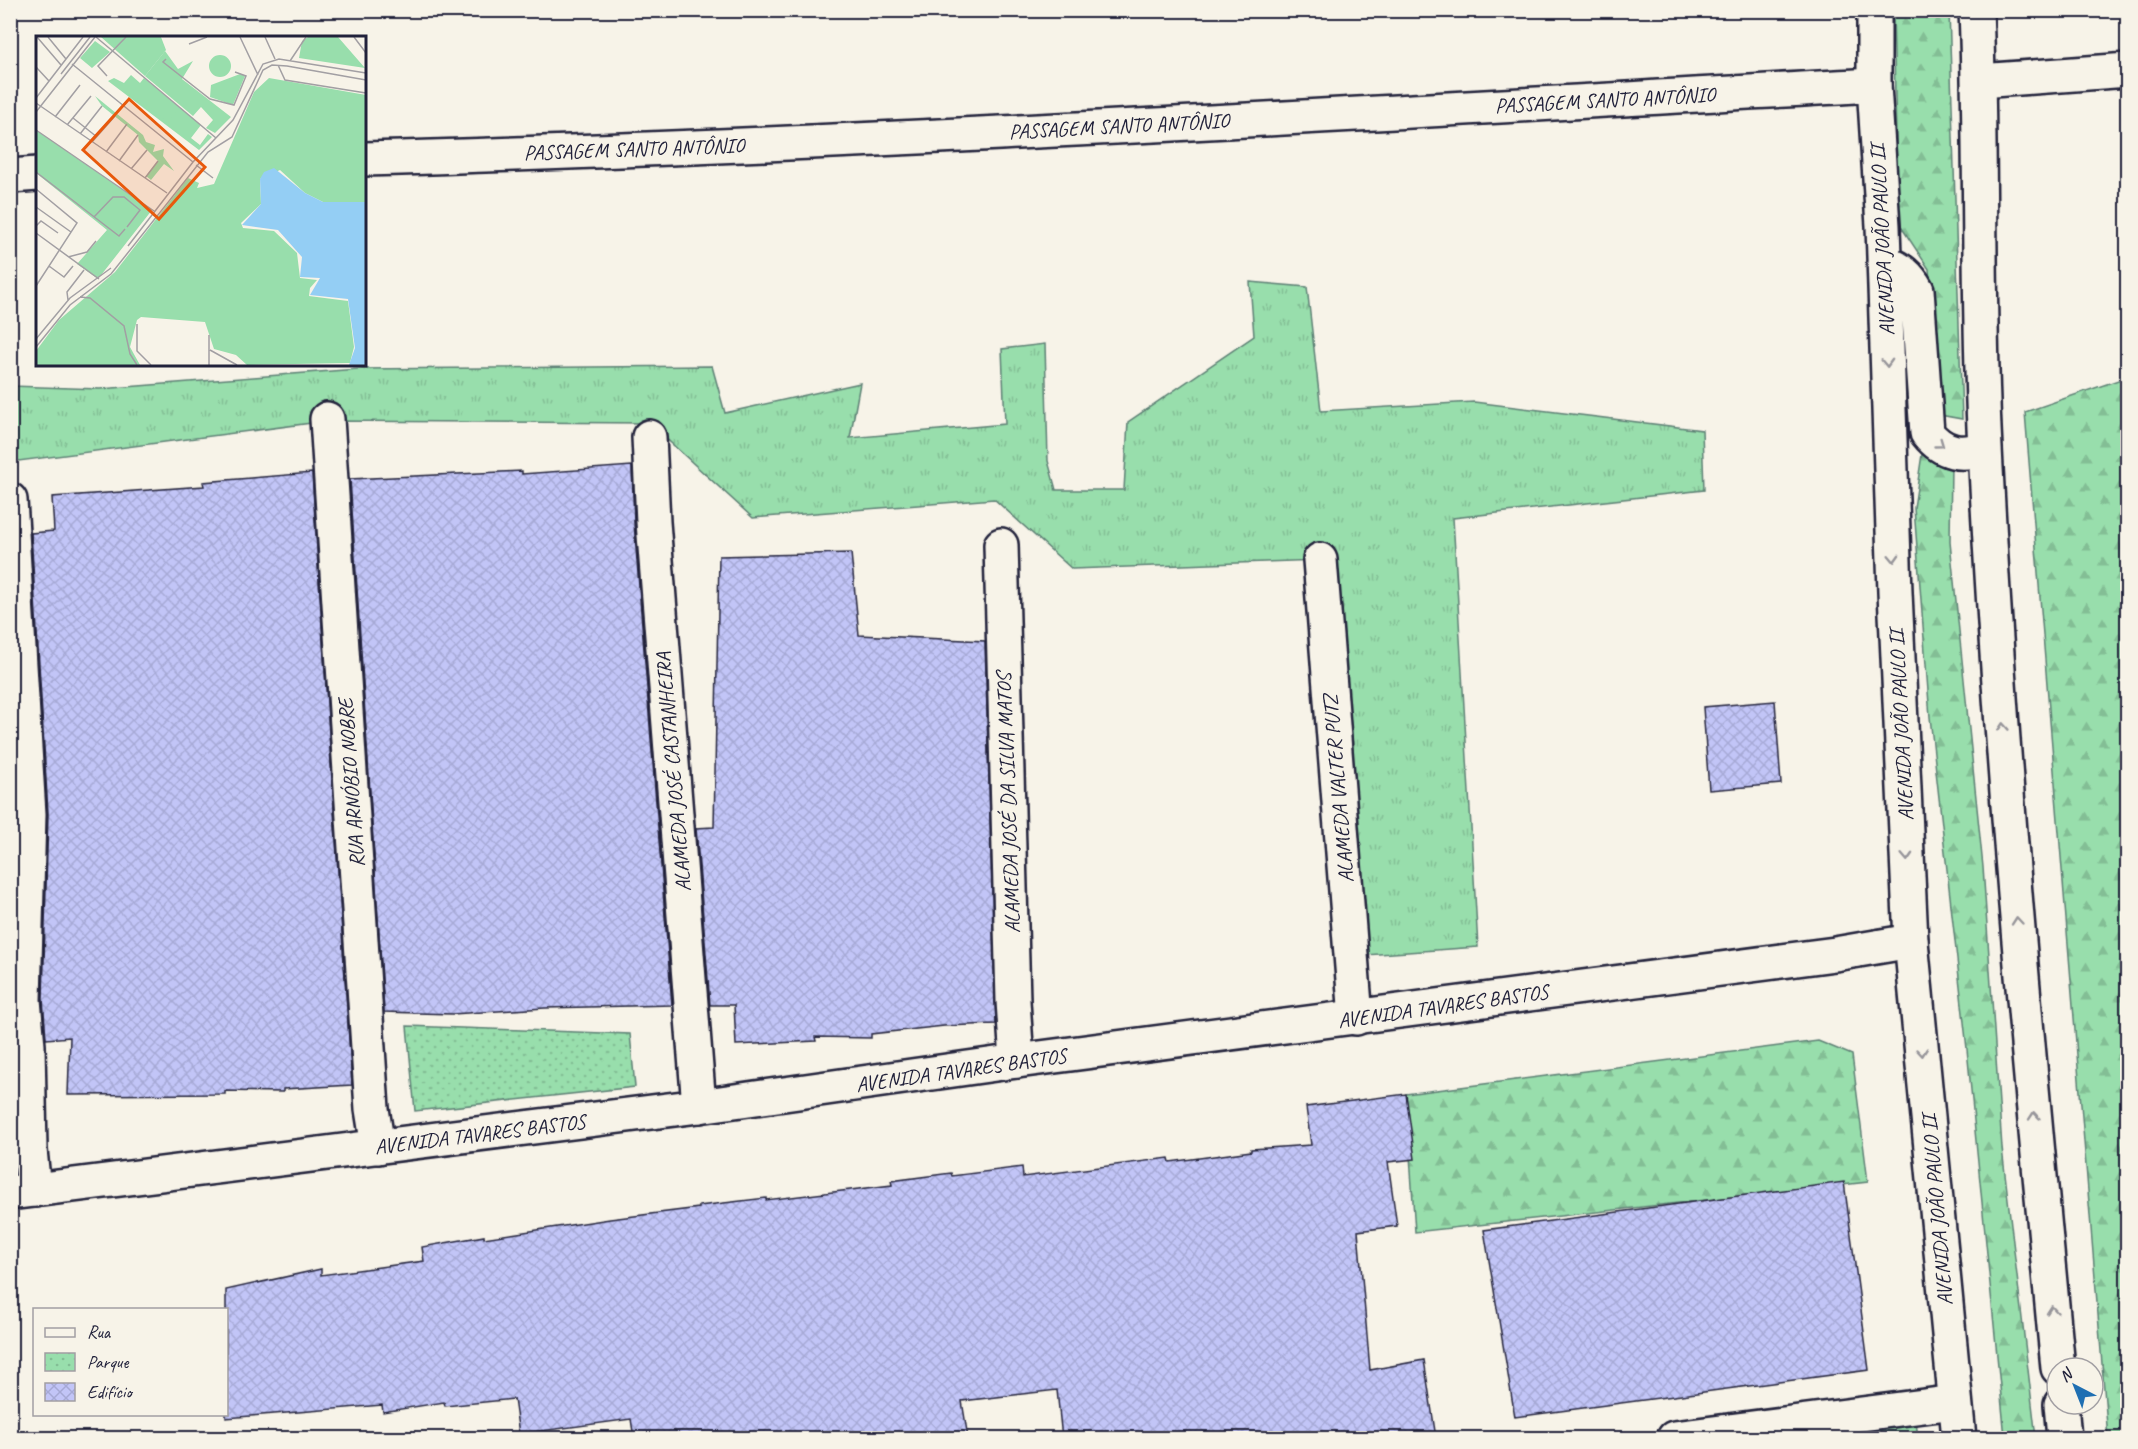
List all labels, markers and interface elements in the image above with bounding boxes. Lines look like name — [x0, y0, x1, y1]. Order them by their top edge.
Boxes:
inset map — [36, 36, 366, 366]
street label: PASSAGEM SANTO ANTÔNIO — [1494, 81, 1718, 119]
street label: PASSAGEM SANTO ANTÔNIO — [1008, 107, 1232, 145]
street label: PASSAGEM SANTO ANTÔNIO — [523, 132, 747, 166]
street label: AVENIDA JOÃO PAULO II — [1864, 139, 1900, 336]
one-way arrow — [1881, 358, 1894, 367]
one-way arrow — [1933, 437, 1944, 448]
one-way arrow — [1887, 553, 1900, 562]
street label: AVENIDA JOÃO PAULO II — [1883, 624, 1919, 821]
street label: ALAMEDA JOSÉ CASTANHEIRA — [650, 651, 696, 893]
street label: ALAMEDA JOSÉ DA SILVA MATOS — [990, 668, 1026, 934]
street label: ALAMEDA VALTER PUTZ — [1317, 691, 1359, 884]
street label: RUA ARNÓBIO NOBRE — [332, 695, 370, 868]
one-way arrow — [1997, 722, 2010, 731]
one-way arrow — [1901, 853, 1914, 862]
one-way arrow — [2010, 917, 2023, 926]
street label: AVENIDA TAVARES BASTOS — [1336, 978, 1553, 1034]
street label: AVENIDA TAVARES BASTOS — [854, 1042, 1071, 1098]
one-way arrow — [1915, 1047, 1928, 1056]
street label: AVENIDA TAVARES BASTOS — [373, 1108, 590, 1160]
street label: AVENIDA JOÃO PAULO II — [1915, 1109, 1958, 1306]
one-way arrow — [2028, 1111, 2041, 1120]
one-way arrow — [2046, 1305, 2059, 1314]
legend — [33, 1308, 228, 1416]
text: Rua — [87, 1321, 112, 1343]
text: Parque — [87, 1351, 129, 1373]
north arrow — [2045, 1356, 2105, 1416]
text: N — [2055, 1363, 2078, 1386]
text: Edifício — [87, 1381, 133, 1403]

